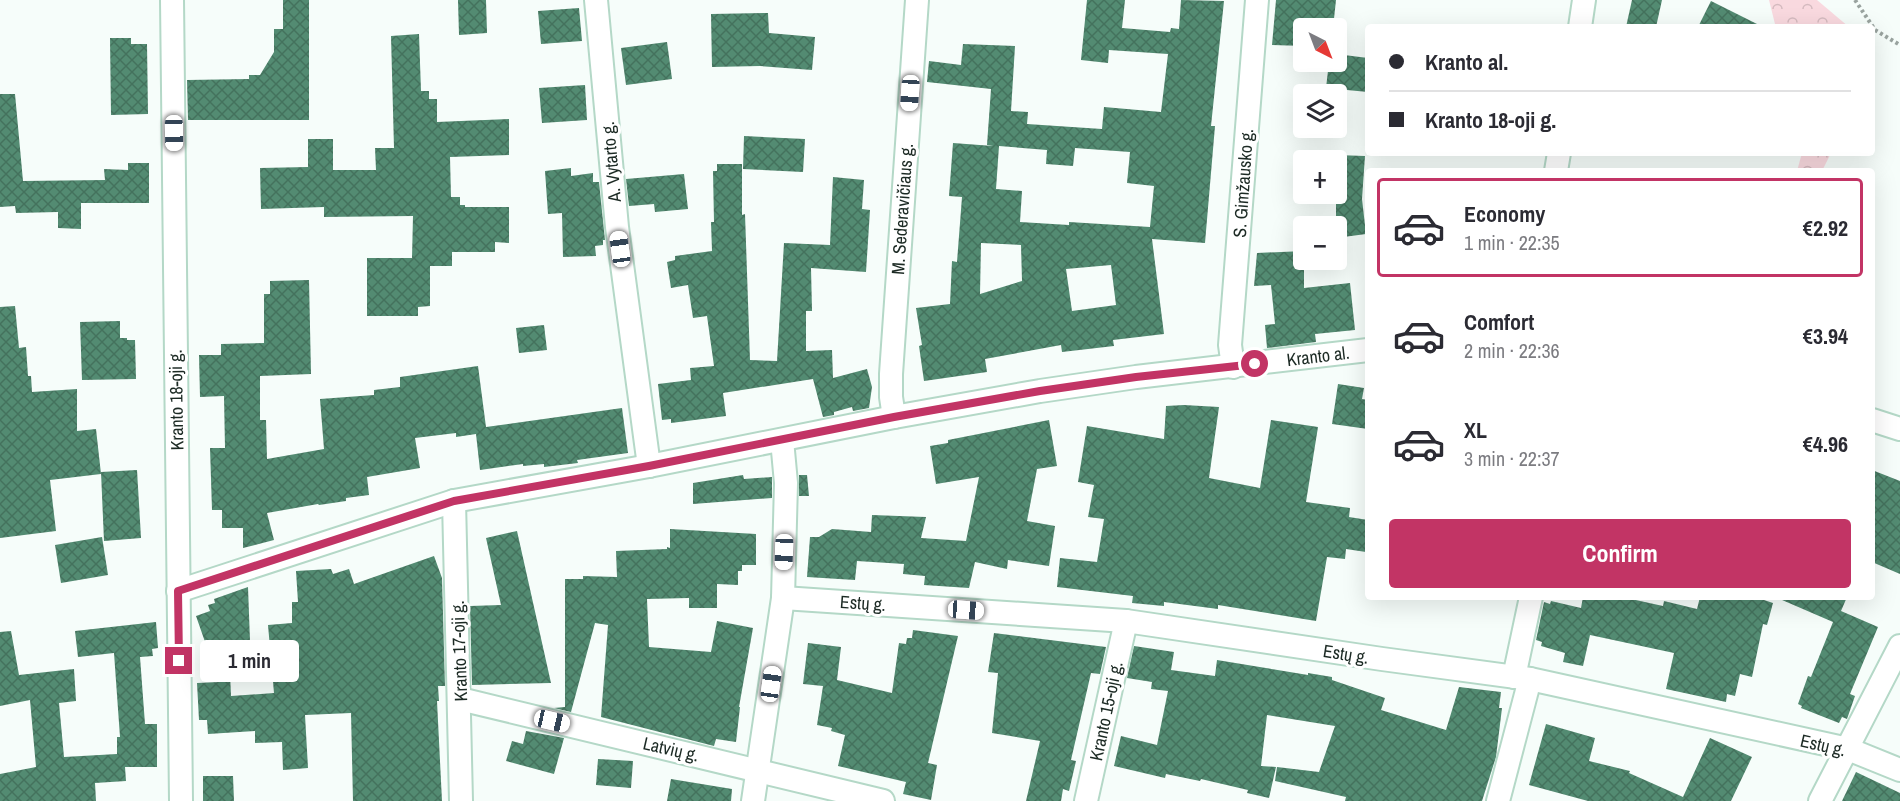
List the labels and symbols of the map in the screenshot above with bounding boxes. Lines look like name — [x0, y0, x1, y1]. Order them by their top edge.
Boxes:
north arrow — [1293, 18, 1347, 72]
car — [900, 74, 920, 112]
car — [165, 115, 183, 151]
street label: A. Vytarto g. — [595, 121, 627, 204]
street label: S. Gimžausko g. — [1227, 128, 1259, 238]
street label: M. Sederavičiaus g. — [885, 143, 919, 275]
car — [609, 230, 631, 268]
street label: Kranto al. — [1285, 340, 1351, 372]
street label: Kranto 18-oji g. — [163, 349, 189, 451]
route start — [1241, 350, 1268, 377]
car — [774, 534, 794, 570]
street label: Estų g. — [839, 589, 887, 617]
street label: Kranto 17-oji g. — [445, 600, 473, 702]
car — [947, 600, 985, 620]
street label: Estų g. — [1321, 638, 1371, 670]
callout: 1 min — [200, 640, 299, 682]
route end — [165, 647, 192, 674]
street label: Kranto 15-oji g. — [1083, 659, 1129, 763]
car — [760, 665, 782, 703]
car — [532, 708, 572, 734]
street label: Estų g. — [1798, 728, 1848, 762]
street label: Latvių g. — [641, 730, 701, 768]

